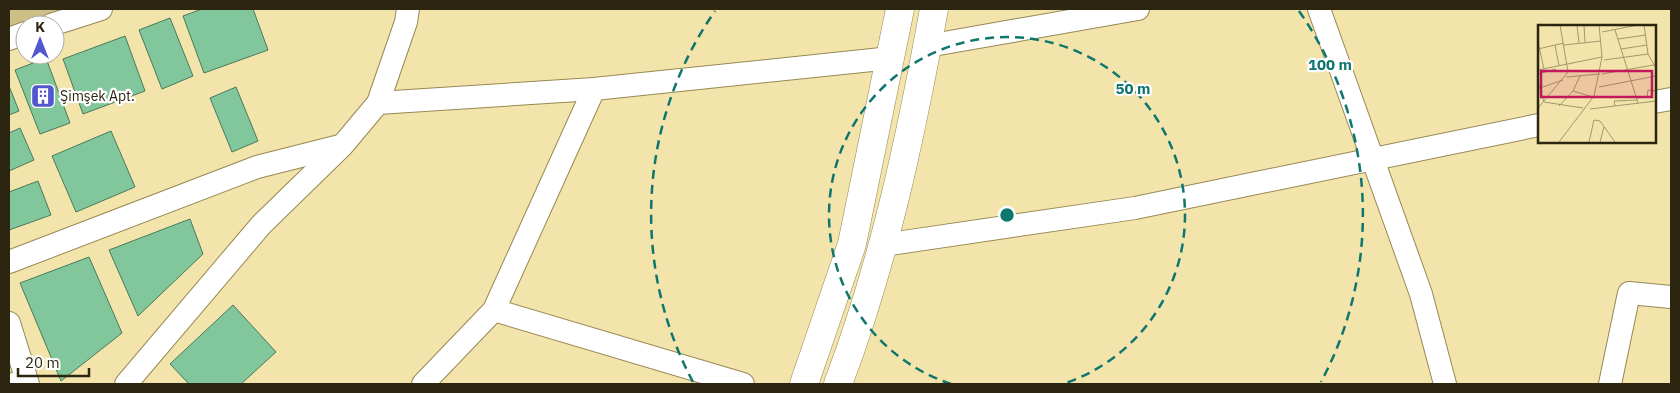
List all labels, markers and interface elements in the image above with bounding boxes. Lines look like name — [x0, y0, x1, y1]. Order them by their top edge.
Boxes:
north arrow — [15, 15, 65, 65]
text: K — [35, 18, 45, 36]
inset map — [1538, 25, 1655, 142]
text: 100 m — [1308, 55, 1352, 74]
text: 50 m — [1116, 79, 1150, 98]
building icon: Şimşek Apt. — [30, 83, 56, 109]
place label: Şimşek Apt. — [60, 87, 135, 105]
centre of rings — [998, 206, 1016, 224]
scale bar — [18, 346, 89, 378]
text: 20 m — [25, 353, 60, 372]

